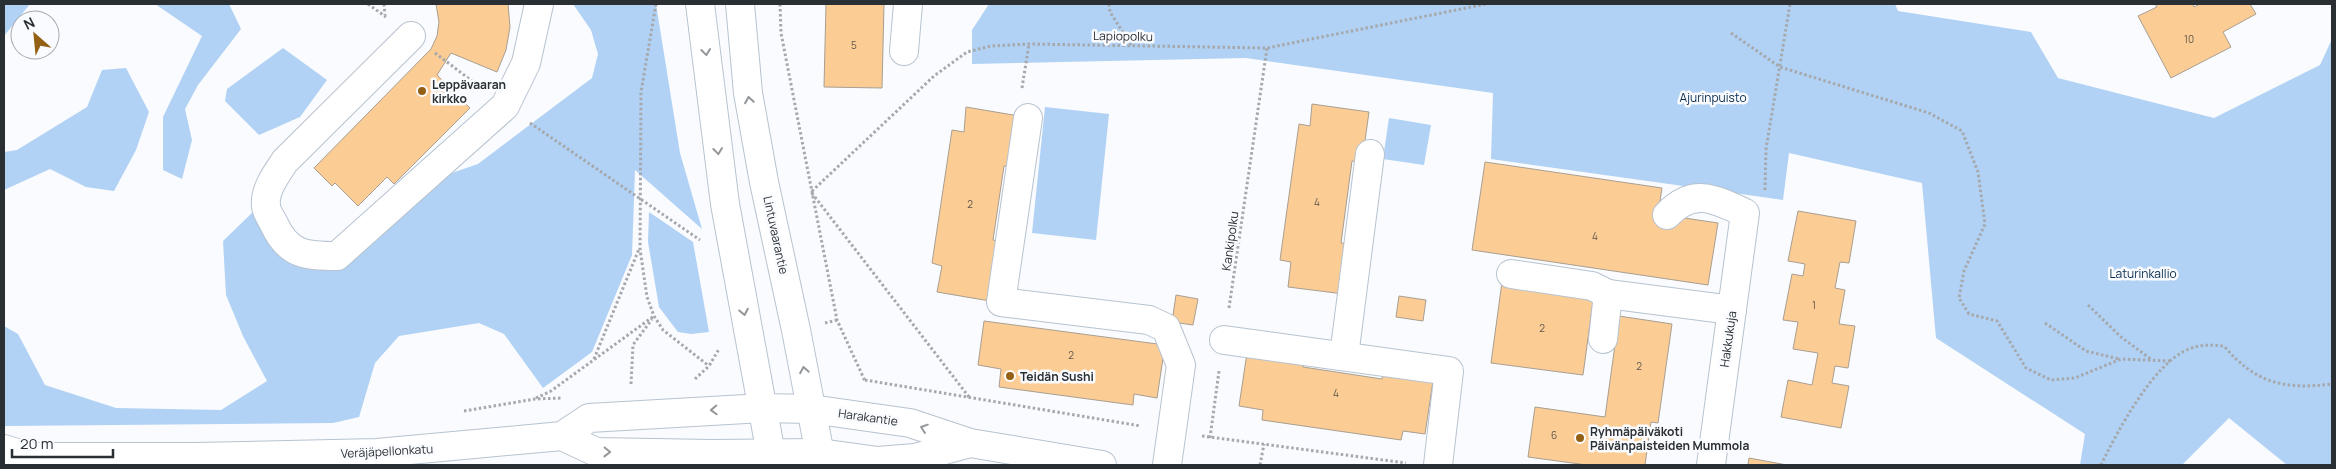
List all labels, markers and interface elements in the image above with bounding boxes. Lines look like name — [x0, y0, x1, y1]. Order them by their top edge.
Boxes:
north arrow — [10, 10, 60, 60]
text: N — [20, 12, 38, 34]
street label: Lapiopolku — [1093, 27, 1153, 45]
house number: 10 — [2184, 32, 2194, 46]
house number: 5 — [851, 38, 857, 52]
one-way arrow — [700, 48, 711, 56]
place label: Leppävaaran kirkko — [432, 76, 506, 107]
marker: Leppävaaran kirkko — [416, 85, 428, 97]
park label: Ajurinpuisto — [1680, 89, 1747, 106]
one-way arrow — [745, 96, 755, 104]
one-way arrow — [712, 148, 723, 156]
street label: Lintuvaarantie — [759, 194, 793, 276]
house number: 4 — [1314, 195, 1320, 209]
house number: 2 — [967, 197, 973, 211]
street label: Kankipolku — [1217, 210, 1243, 272]
house number: 4 — [1592, 229, 1598, 243]
park label: Laturinkallio — [2109, 265, 2177, 282]
house number: 1 — [1812, 298, 1816, 312]
one-way arrow — [738, 307, 748, 316]
street label: Hakkukuja — [1716, 310, 1740, 368]
house number: 2 — [1539, 321, 1545, 335]
house number: 2 — [1068, 348, 1074, 362]
house number: 2 — [1636, 359, 1642, 373]
one-way arrow — [799, 366, 809, 375]
place label: Teidän Sushi — [1020, 368, 1094, 385]
marker: Teidän Sushi — [1004, 370, 1016, 382]
house number: 4 — [1333, 386, 1339, 400]
street label: Harakantie — [837, 404, 899, 430]
one-way arrow — [710, 405, 718, 415]
one-way arrow — [920, 423, 928, 433]
place label: Ryhmäpäiväkoti Päivänpaisteiden Mummola — [1590, 423, 1749, 454]
scale bar — [12, 426, 114, 458]
house number: 6 — [1551, 428, 1557, 442]
marker: Ryhmäpäiväkoti Päivänpaisteiden Mummola — [1574, 432, 1586, 444]
text: 20 m — [20, 433, 53, 454]
street label: Veräjäpellonkatu — [340, 440, 434, 462]
one-way arrow — [604, 447, 611, 457]

